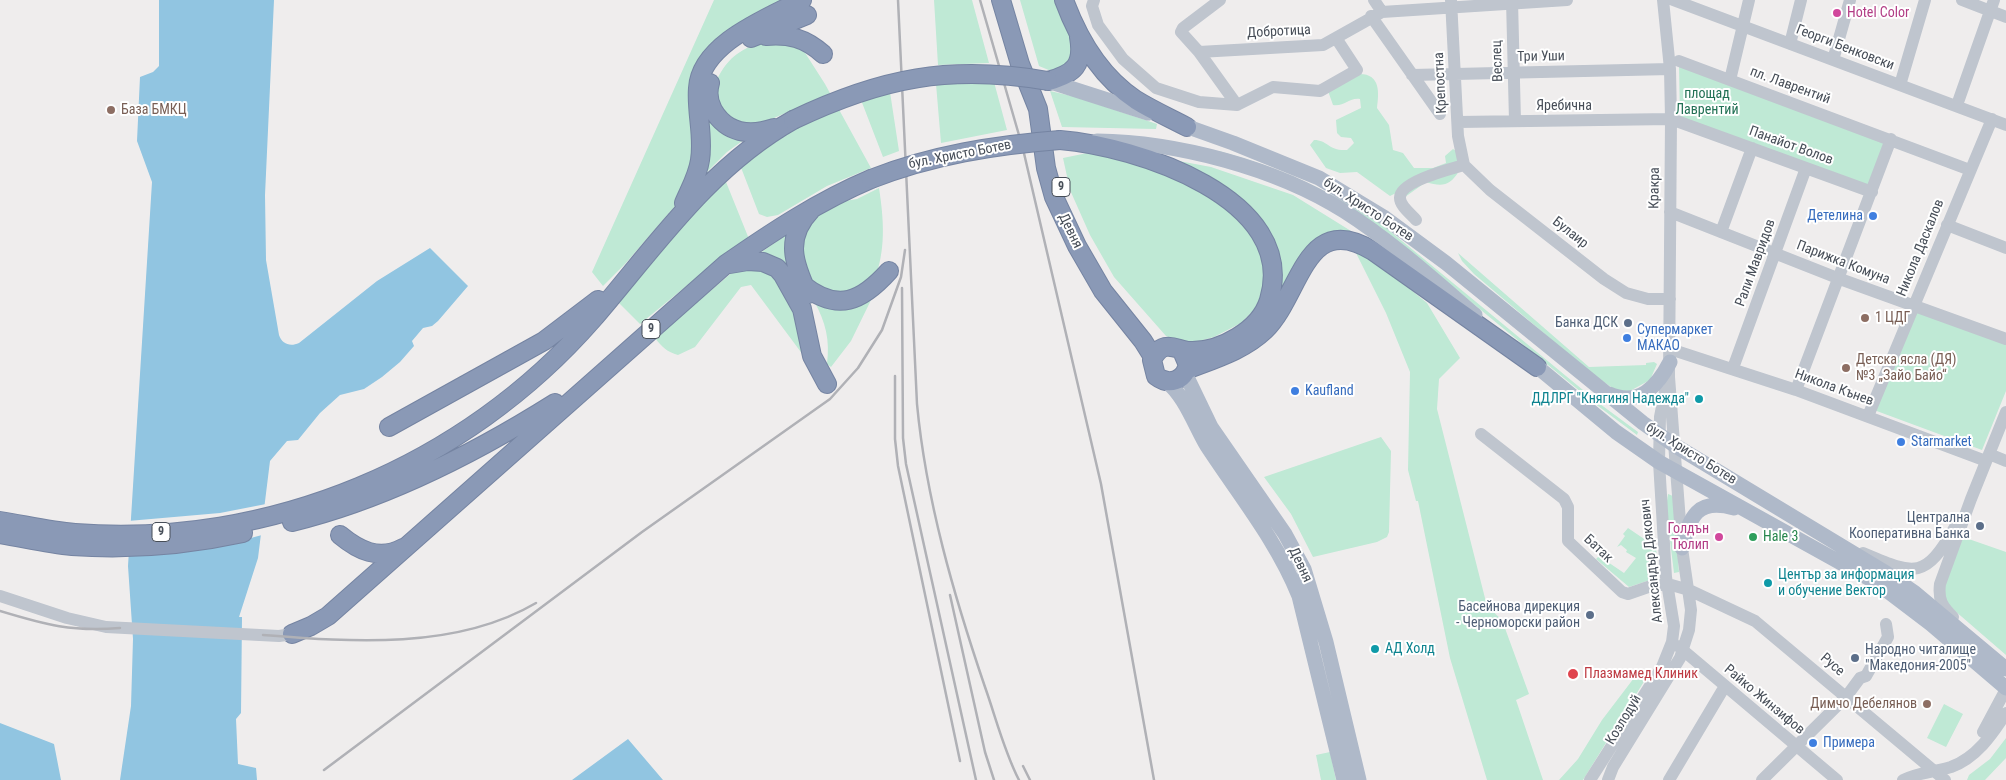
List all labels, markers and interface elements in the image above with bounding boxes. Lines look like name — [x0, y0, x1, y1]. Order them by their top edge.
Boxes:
place label: Hotel Color — [1847, 5, 1909, 21]
marker: Hotel Color — [1831, 7, 1843, 19]
street label: Добротица — [1247, 22, 1311, 42]
street label: Георги Бенковски — [1793, 22, 1897, 74]
street label: Веслец — [1489, 40, 1507, 82]
street label: Три Уши — [1517, 48, 1565, 66]
street label: Крепостна — [1431, 52, 1451, 114]
street label: пл. Лаврентий — [1747, 64, 1833, 108]
park label: площад Лаврентий — [1675, 86, 1739, 118]
street label: Яребична — [1536, 98, 1592, 114]
place label: База БМКЦ — [121, 102, 187, 118]
marker: База БМКЦ — [105, 104, 117, 116]
street label: Панайот Волов — [1747, 123, 1835, 169]
street label: бул. Христо Ботев — [907, 137, 1013, 173]
street label: Кракра — [1646, 167, 1664, 209]
street label: бул. Христо Ботев — [1320, 175, 1416, 245]
road number: 9 — [1052, 178, 1070, 196]
street label: Никола Даскалов — [1894, 197, 1948, 299]
place label: Детелина — [1807, 208, 1863, 224]
marker: Детелина — [1867, 210, 1879, 222]
street label: Девня — [1054, 211, 1086, 251]
street label: Булаир — [1549, 214, 1591, 252]
street label: Рали Мавридов — [1732, 217, 1780, 309]
street label: Парижка Комуна — [1794, 237, 1892, 289]
place label: 1 ЦДГ — [1875, 310, 1910, 326]
marker: 1 ЦДГ — [1859, 312, 1871, 324]
place label: Банка ДСК — [1555, 315, 1618, 331]
marker: Банка ДСК — [1622, 317, 1634, 329]
road number: 9 — [642, 320, 660, 338]
place label: Супермаркет МАКАО — [1637, 322, 1713, 354]
marker: Супермаркет МАКАО — [1621, 332, 1633, 344]
place label: Детска ясла (ДЯ) №3 „Зайо Байо“ — [1856, 352, 1957, 384]
marker: Детска ясла (ДЯ) №3 „Зайо Байо“ — [1840, 362, 1852, 374]
street label: Никола Кънев — [1792, 366, 1876, 410]
place label: Kaufland — [1305, 383, 1354, 399]
marker: Kaufland — [1289, 385, 1301, 397]
place label: ДДЛРГ "Княгиня Надежда" — [1531, 391, 1689, 407]
marker: ДДЛРГ "Княгиня Надежда" — [1693, 393, 1705, 405]
street label: бул. Христо Ботев — [1642, 419, 1740, 489]
place label: Starmarket — [1911, 434, 1972, 450]
marker: Starmarket — [1895, 436, 1907, 448]
street label: Александър Дякович — [1637, 498, 1667, 624]
place label: Централна Кооперативна Банка — [1849, 510, 1970, 542]
marker: Централна Кооперативна Банка — [1974, 520, 1986, 532]
place label: Голдън Тюлип — [1667, 521, 1709, 554]
road number: 9 — [152, 522, 170, 542]
place label: Hale 3 — [1763, 529, 1798, 545]
street label: Батак — [1580, 531, 1616, 567]
marker: Голдън Тюлип — [1713, 531, 1725, 543]
marker: Hale 3 — [1747, 531, 1759, 543]
street label: Девня — [1285, 545, 1315, 585]
place label: Център за информация и обучение Вектор — [1778, 567, 1914, 600]
marker: Център за информация и обучение Вектор — [1762, 577, 1774, 589]
place label: Басейнова дирекция - Черноморски район — [1456, 599, 1580, 632]
marker: Басейнова дирекция - Черноморски район — [1584, 609, 1596, 621]
place label: АД Холд — [1385, 641, 1435, 657]
place label: Народно читалище "Македония-2005" — [1865, 642, 1976, 674]
marker: АД Холд — [1369, 643, 1381, 655]
street label: Русе — [1816, 650, 1848, 680]
marker: Народно читалище "Македония-2005" — [1849, 652, 1861, 664]
street label: Райко Жинзифов — [1720, 661, 1808, 739]
place label: Плазмамед Клиник — [1584, 666, 1698, 682]
marker: Плазмамед Клиник — [1566, 667, 1580, 681]
street label: Козлодуй — [1603, 692, 1645, 748]
place label: Димчо Дебелянов — [1810, 696, 1917, 712]
marker: Димчо Дебелянов — [1921, 698, 1933, 710]
place label: Примера — [1823, 735, 1875, 751]
marker: Примера — [1807, 737, 1819, 749]

